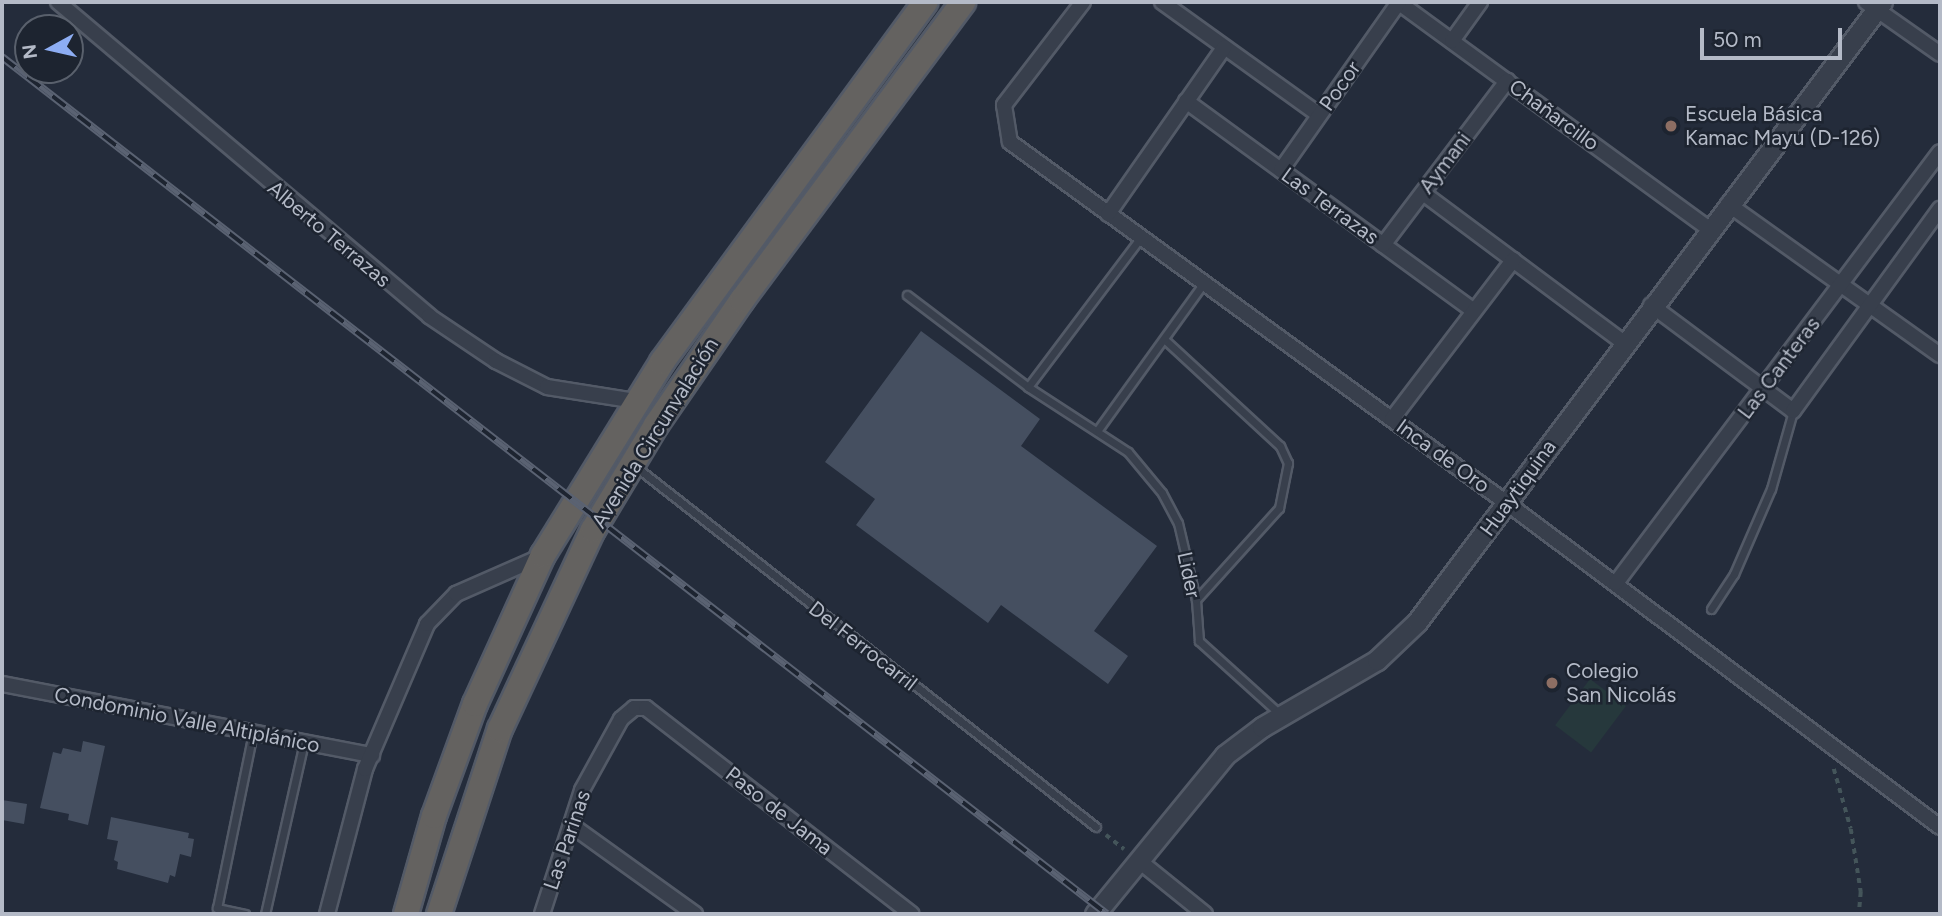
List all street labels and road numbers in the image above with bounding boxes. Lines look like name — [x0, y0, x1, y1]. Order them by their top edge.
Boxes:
street label: Pocor — [1314, 56, 1366, 116]
street label: Chañarcillo — [1504, 74, 1604, 156]
street label: Aymani — [1414, 127, 1476, 199]
street label: Las Terrazas — [1276, 162, 1384, 250]
street label: Alberto Terrazas — [263, 175, 395, 293]
street label: Las Canteras — [1732, 312, 1826, 424]
street label: Avenida Circunvalación — [586, 333, 724, 533]
street label: Inca de Oro — [1391, 414, 1495, 498]
street label: Huaytiquina — [1475, 435, 1561, 541]
street label: Lider — [1172, 550, 1206, 600]
street label: Del Ferrocarril — [804, 596, 922, 696]
street label: Condominio Valle Altiplánico — [52, 682, 322, 758]
street label: Paso de Jama — [720, 761, 838, 861]
street label: Las Parinas — [538, 787, 596, 893]

